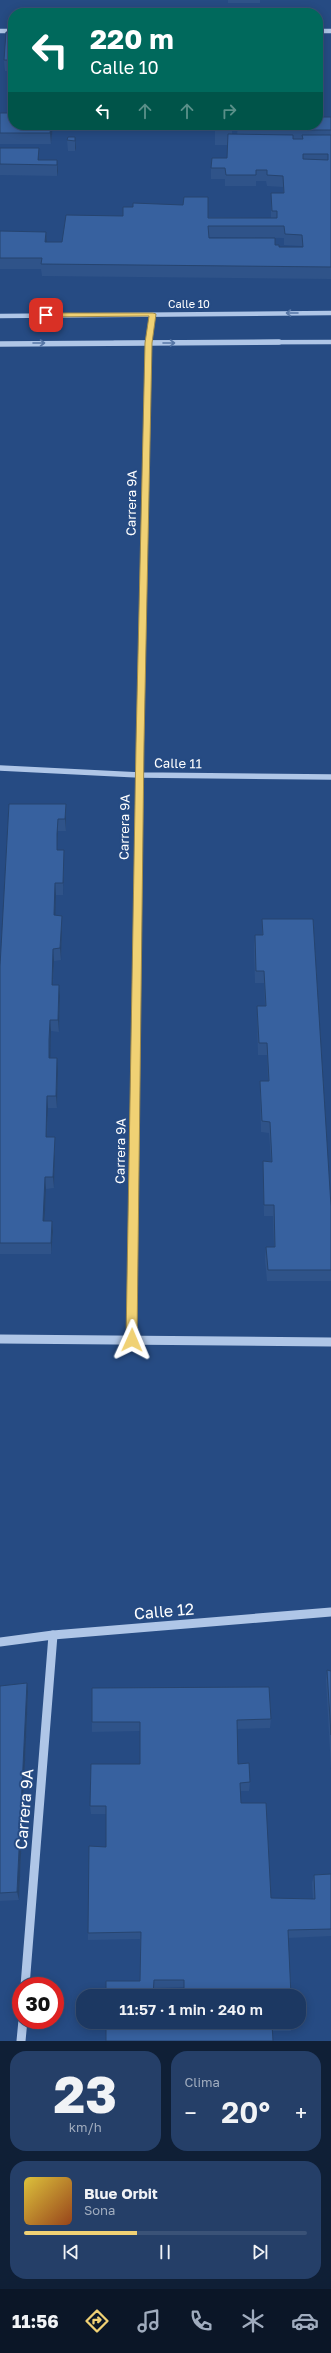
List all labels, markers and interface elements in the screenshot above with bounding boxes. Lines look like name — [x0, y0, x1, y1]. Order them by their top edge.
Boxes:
text: 220 m — [90, 22, 174, 55]
icon: left — [24, 24, 76, 76]
text: Calle 10 — [90, 56, 159, 78]
icon: left — [92, 100, 114, 122]
icon: ahead — [134, 100, 156, 122]
icon: ahead — [176, 100, 198, 122]
icon: right — [218, 100, 240, 122]
street label: Calle 10 — [168, 297, 210, 310]
pin — [29, 298, 63, 332]
icon: arrive — [35, 304, 57, 326]
one-way arrow — [286, 309, 299, 317]
one-way arrow — [162, 339, 175, 347]
one-way arrow — [32, 340, 45, 347]
street label: Carrera 9A — [122, 470, 140, 536]
street label: Calle 11 — [154, 755, 202, 771]
street label: Carrera 9A — [115, 794, 133, 860]
street label: Carrera 9A — [111, 1118, 129, 1184]
position arrow — [111, 1319, 153, 1361]
street label: Calle 12 — [133, 1598, 195, 1624]
street label: Carrera 9A — [11, 1767, 38, 1850]
speed limit sign: 30 — [12, 1977, 64, 2029]
text: 11:57 · 1 min · 240 m — [119, 2000, 263, 2018]
text: 23 — [54, 2062, 117, 2124]
text: Clima — [185, 2074, 220, 2090]
text: 20° — [221, 2094, 270, 2130]
text: − — [185, 2099, 197, 2126]
text: + — [295, 2099, 307, 2126]
text: km/h — [69, 2119, 102, 2135]
text: Blue Orbit — [84, 2184, 158, 2202]
text: Sona — [84, 2202, 115, 2218]
icon: previous — [60, 2241, 82, 2263]
icon: pause — [154, 2241, 176, 2263]
icon: next — [249, 2241, 271, 2263]
icon: directions — [83, 2307, 111, 2335]
icon: music — [135, 2307, 163, 2335]
icon: phone — [187, 2307, 215, 2335]
icon: climate — [239, 2307, 267, 2335]
icon: car — [291, 2307, 319, 2335]
text: 11:56 — [12, 2310, 59, 2332]

